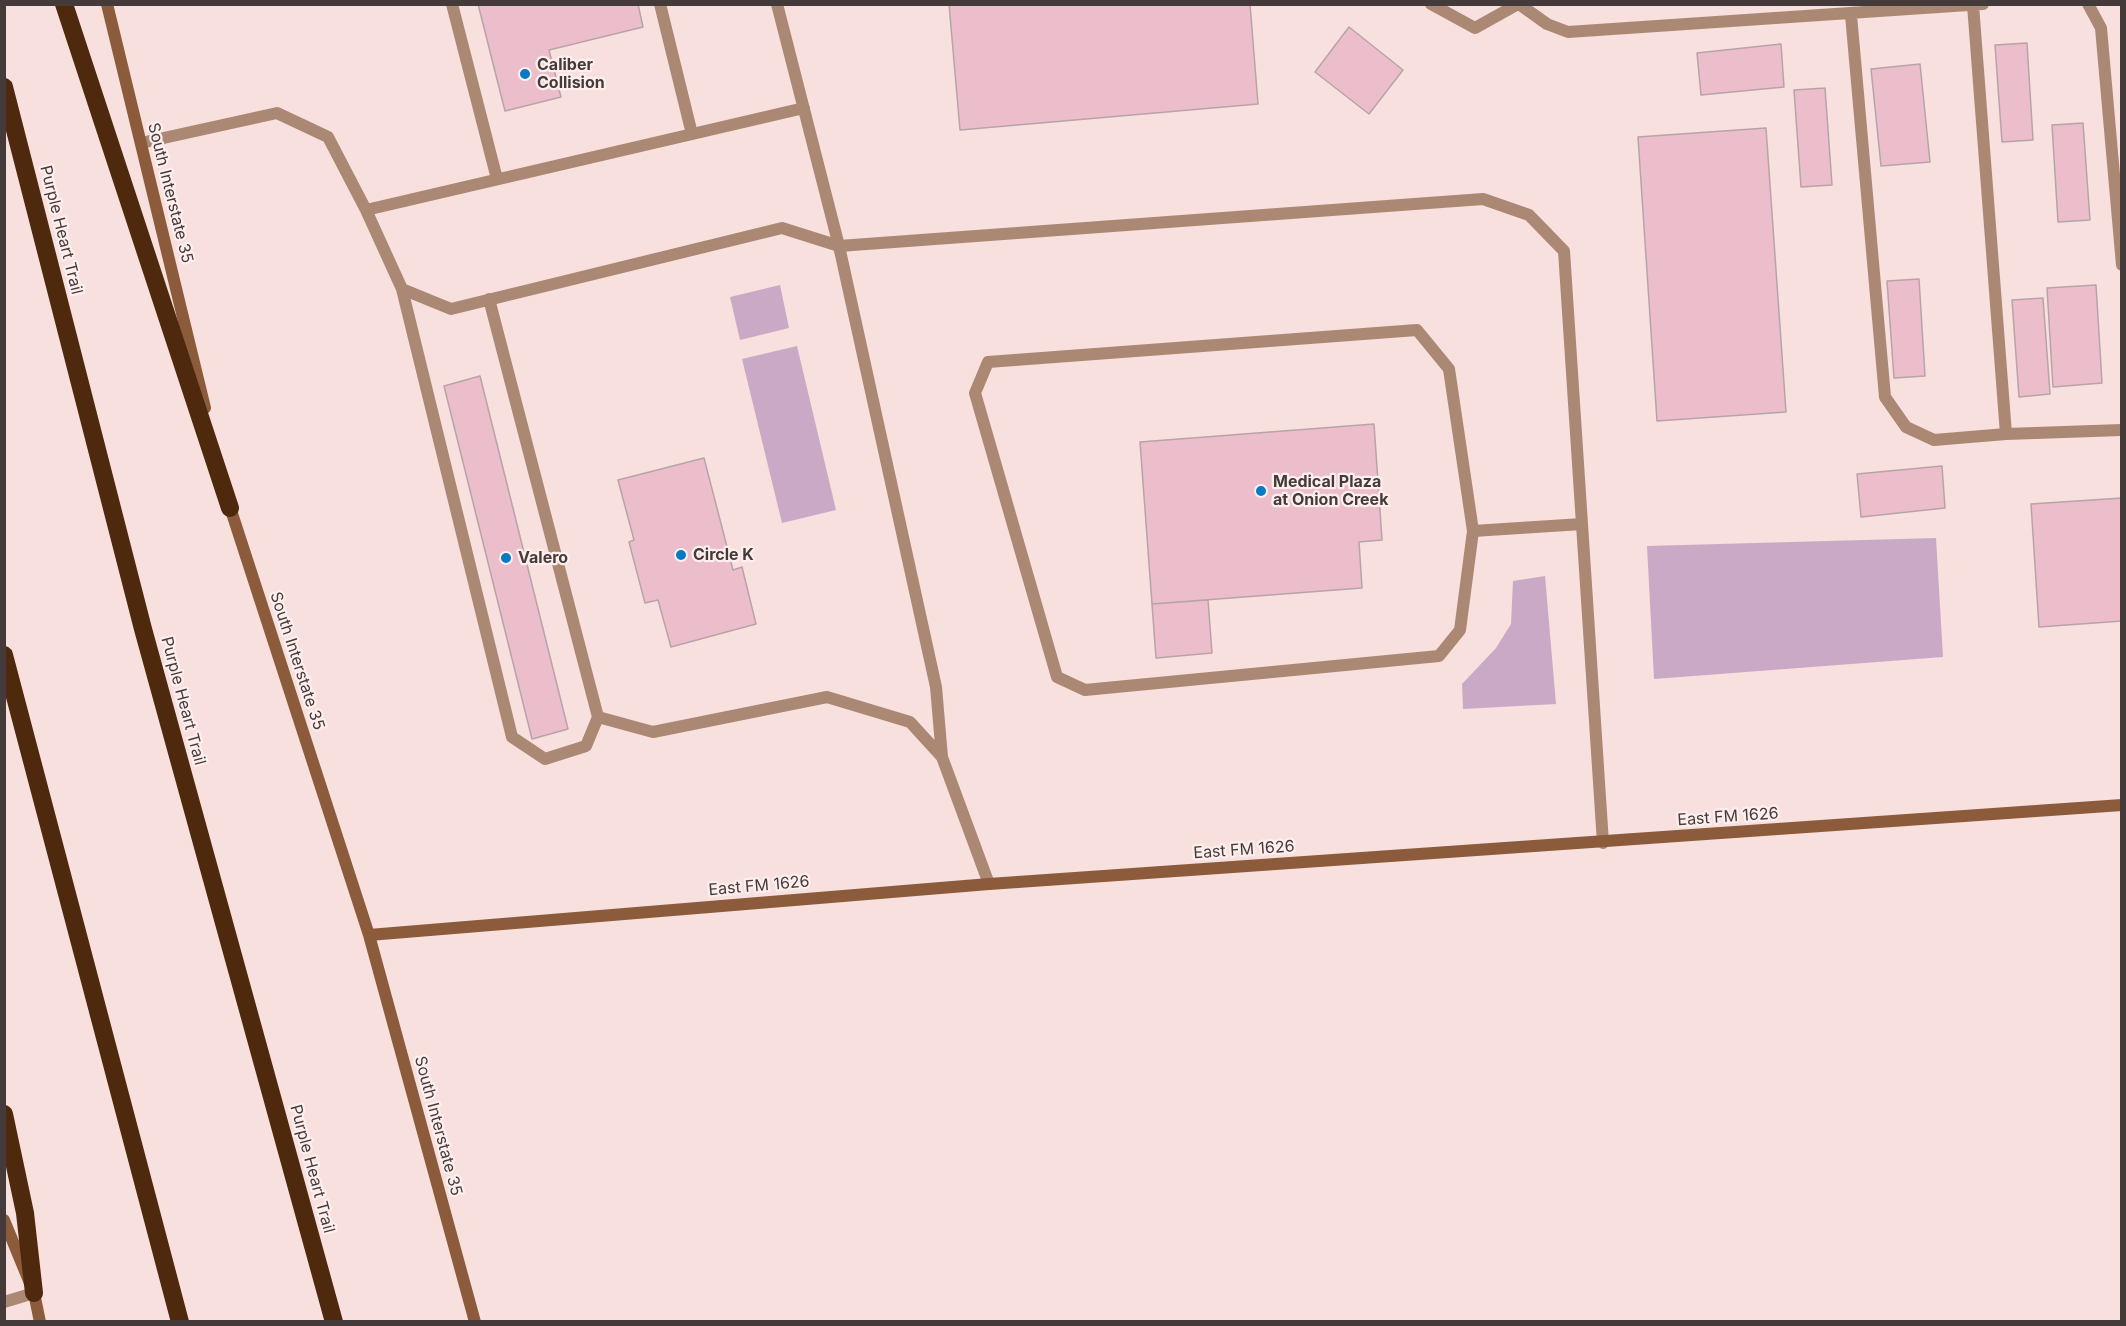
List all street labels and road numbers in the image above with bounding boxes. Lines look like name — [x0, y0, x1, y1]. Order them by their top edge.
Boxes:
street label: South Interstate 35 — [143, 121, 197, 265]
street label: Purple Heart Trail — [36, 164, 86, 296]
street label: South Interstate 35 — [266, 590, 328, 732]
street label: Purple Heart Trail — [157, 635, 209, 767]
street label: East FM 1626 — [1677, 804, 1779, 830]
street label: East FM 1626 — [1193, 837, 1295, 863]
street label: East FM 1626 — [708, 872, 810, 900]
street label: South Interstate 35 — [410, 1054, 466, 1198]
street label: Purple Heart Trail — [286, 1103, 338, 1235]

